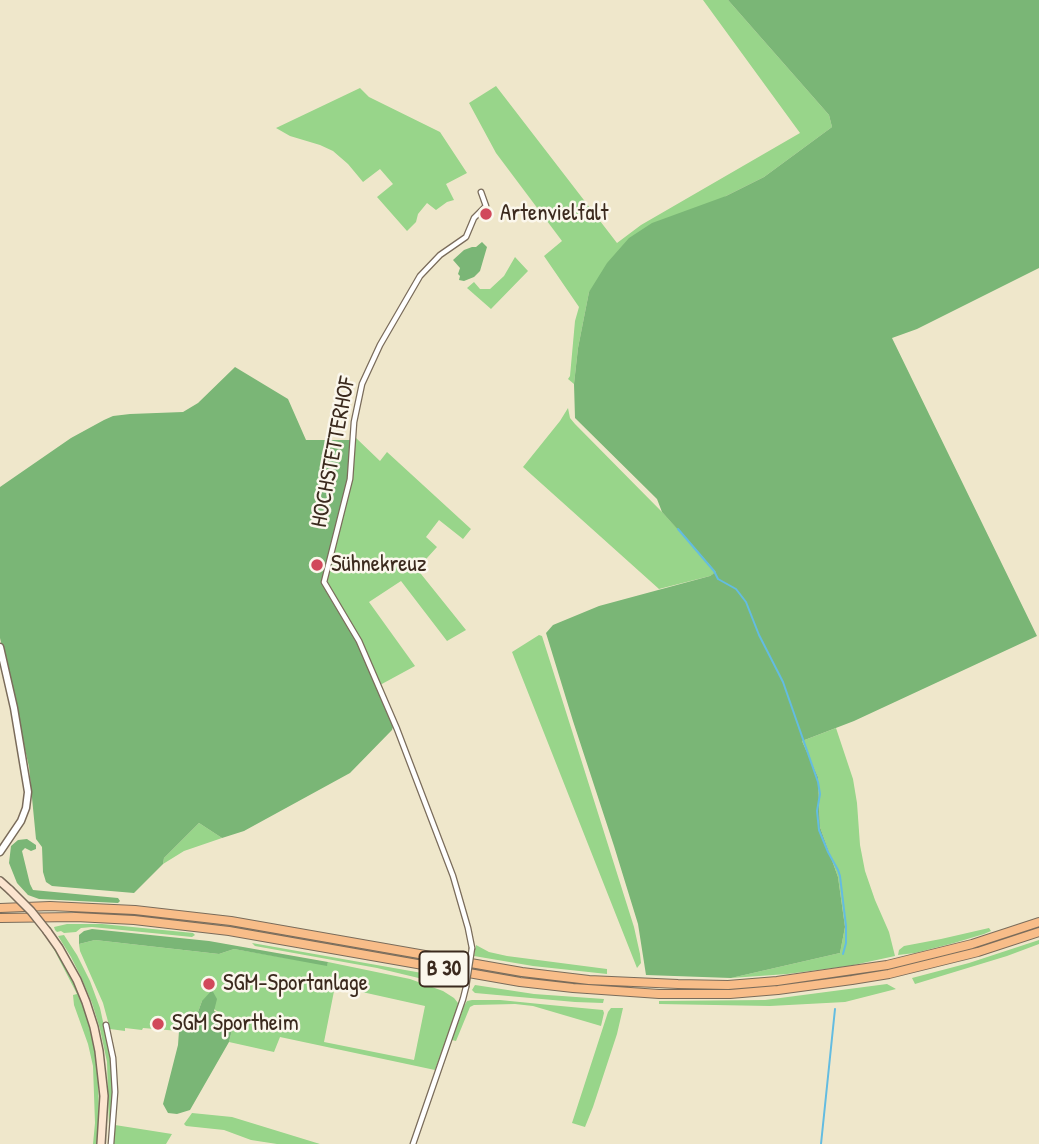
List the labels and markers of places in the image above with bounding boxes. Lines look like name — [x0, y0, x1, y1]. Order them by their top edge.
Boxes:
place label: Artenvielfalt — [500, 200, 608, 228]
marker: Artenvielfalt — [478, 206, 494, 222]
place label: Sühnekreuz — [331, 551, 427, 579]
marker: Sühnekreuz — [309, 557, 325, 573]
place label: SGM-Sportanlage — [223, 970, 368, 998]
marker: SGM-Sportanlage — [201, 976, 217, 992]
place label: SGM Sportheim — [172, 1010, 299, 1038]
marker: SGM Sportheim — [150, 1016, 166, 1032]

